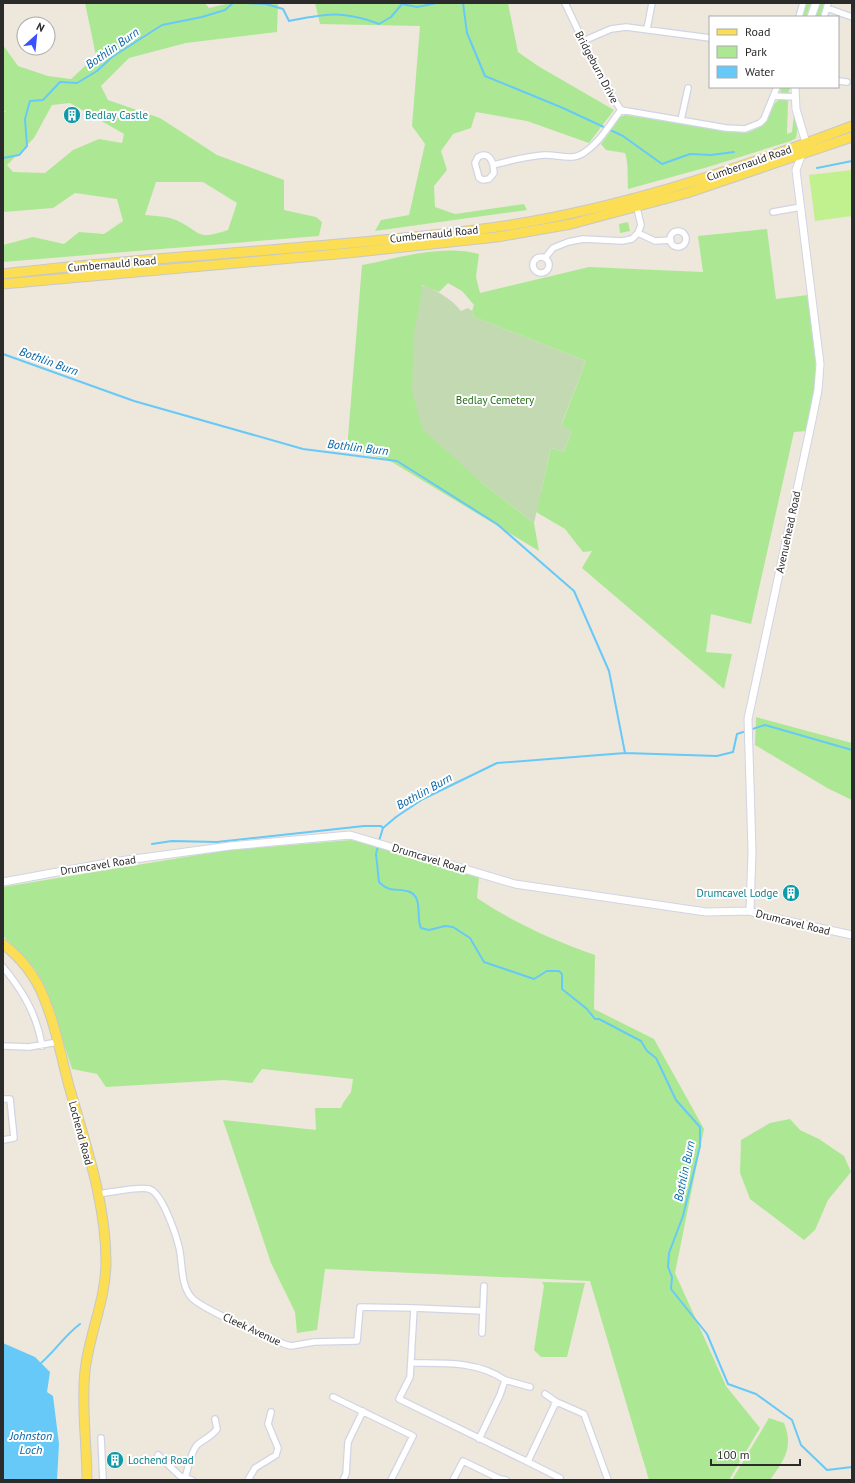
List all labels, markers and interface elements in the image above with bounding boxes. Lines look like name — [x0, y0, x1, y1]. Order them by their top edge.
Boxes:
north arrow — [16, 16, 56, 56]
legend — [709, 16, 839, 88]
text: N — [34, 19, 47, 35]
water label: Bothlin Burn — [82, 24, 142, 72]
text: Road — [745, 24, 770, 39]
street label: Bridgeburn Drive — [572, 29, 622, 106]
text: Park — [745, 44, 767, 59]
text: Water — [745, 64, 775, 79]
building icon: Bedlay Castle — [62, 105, 82, 125]
place label: Bedlay Castle — [85, 108, 148, 122]
street label: Cumbernauld Road — [705, 142, 793, 184]
street label: Cumbernauld Road — [389, 222, 479, 246]
street label: Cumbernauld Road — [67, 253, 157, 275]
water label: Bothlin Burn — [18, 343, 80, 379]
park label: Bedlay Cemetery — [456, 393, 535, 407]
water label: Bothlin Burn — [327, 436, 389, 458]
street label: Avenuehead Road — [772, 490, 804, 574]
water label: Bothlin Burn — [393, 770, 455, 812]
street label: Drumcavel Road — [390, 840, 468, 876]
street label: Drumcavel Road — [59, 852, 137, 878]
building icon: Drumcavel Lodge — [781, 883, 801, 903]
place label: Drumcavel Lodge — [697, 886, 778, 900]
street label: Drumcavel Road — [754, 906, 832, 938]
street label: Lochend Road — [66, 1099, 96, 1167]
water label: Bothlin Burn — [670, 1139, 698, 1203]
street label: Cleek Avenue — [221, 1309, 284, 1349]
water label: Johnston Loch — [9, 1428, 52, 1457]
scale bar — [711, 1441, 800, 1467]
text: 100 m — [717, 1447, 750, 1462]
building icon: Lochend Road — [105, 1450, 125, 1470]
place label: Lochend Road — [128, 1453, 194, 1467]

